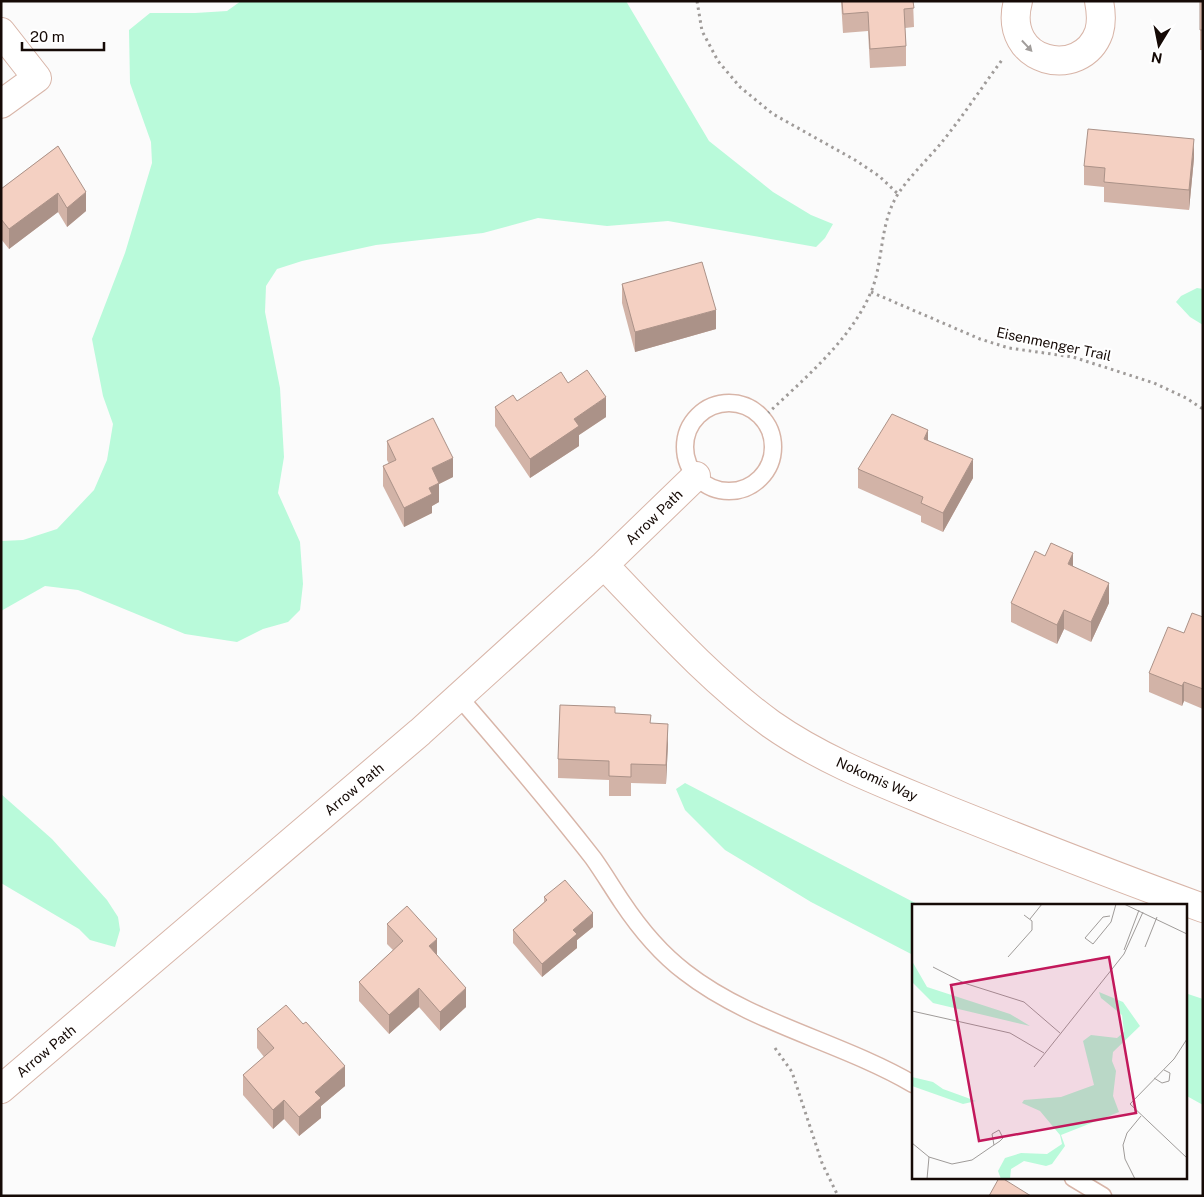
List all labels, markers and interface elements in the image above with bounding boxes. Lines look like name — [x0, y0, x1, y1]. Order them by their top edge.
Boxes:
scale bar — [22, 20, 105, 52]
north arrow — [1134, 20, 1184, 70]
text: 20 m — [30, 28, 65, 45]
one-way arrow — [1021, 40, 1032, 52]
text: N — [1150, 49, 1164, 67]
street label: Eisenmenger Trail — [995, 324, 1113, 364]
street label: Arrow Path — [622, 486, 686, 548]
street label: Nokomis Way — [834, 754, 921, 804]
street label: Arrow Path — [321, 760, 387, 818]
inset map — [912, 904, 1186, 1180]
street label: Arrow Path — [13, 1022, 79, 1080]

